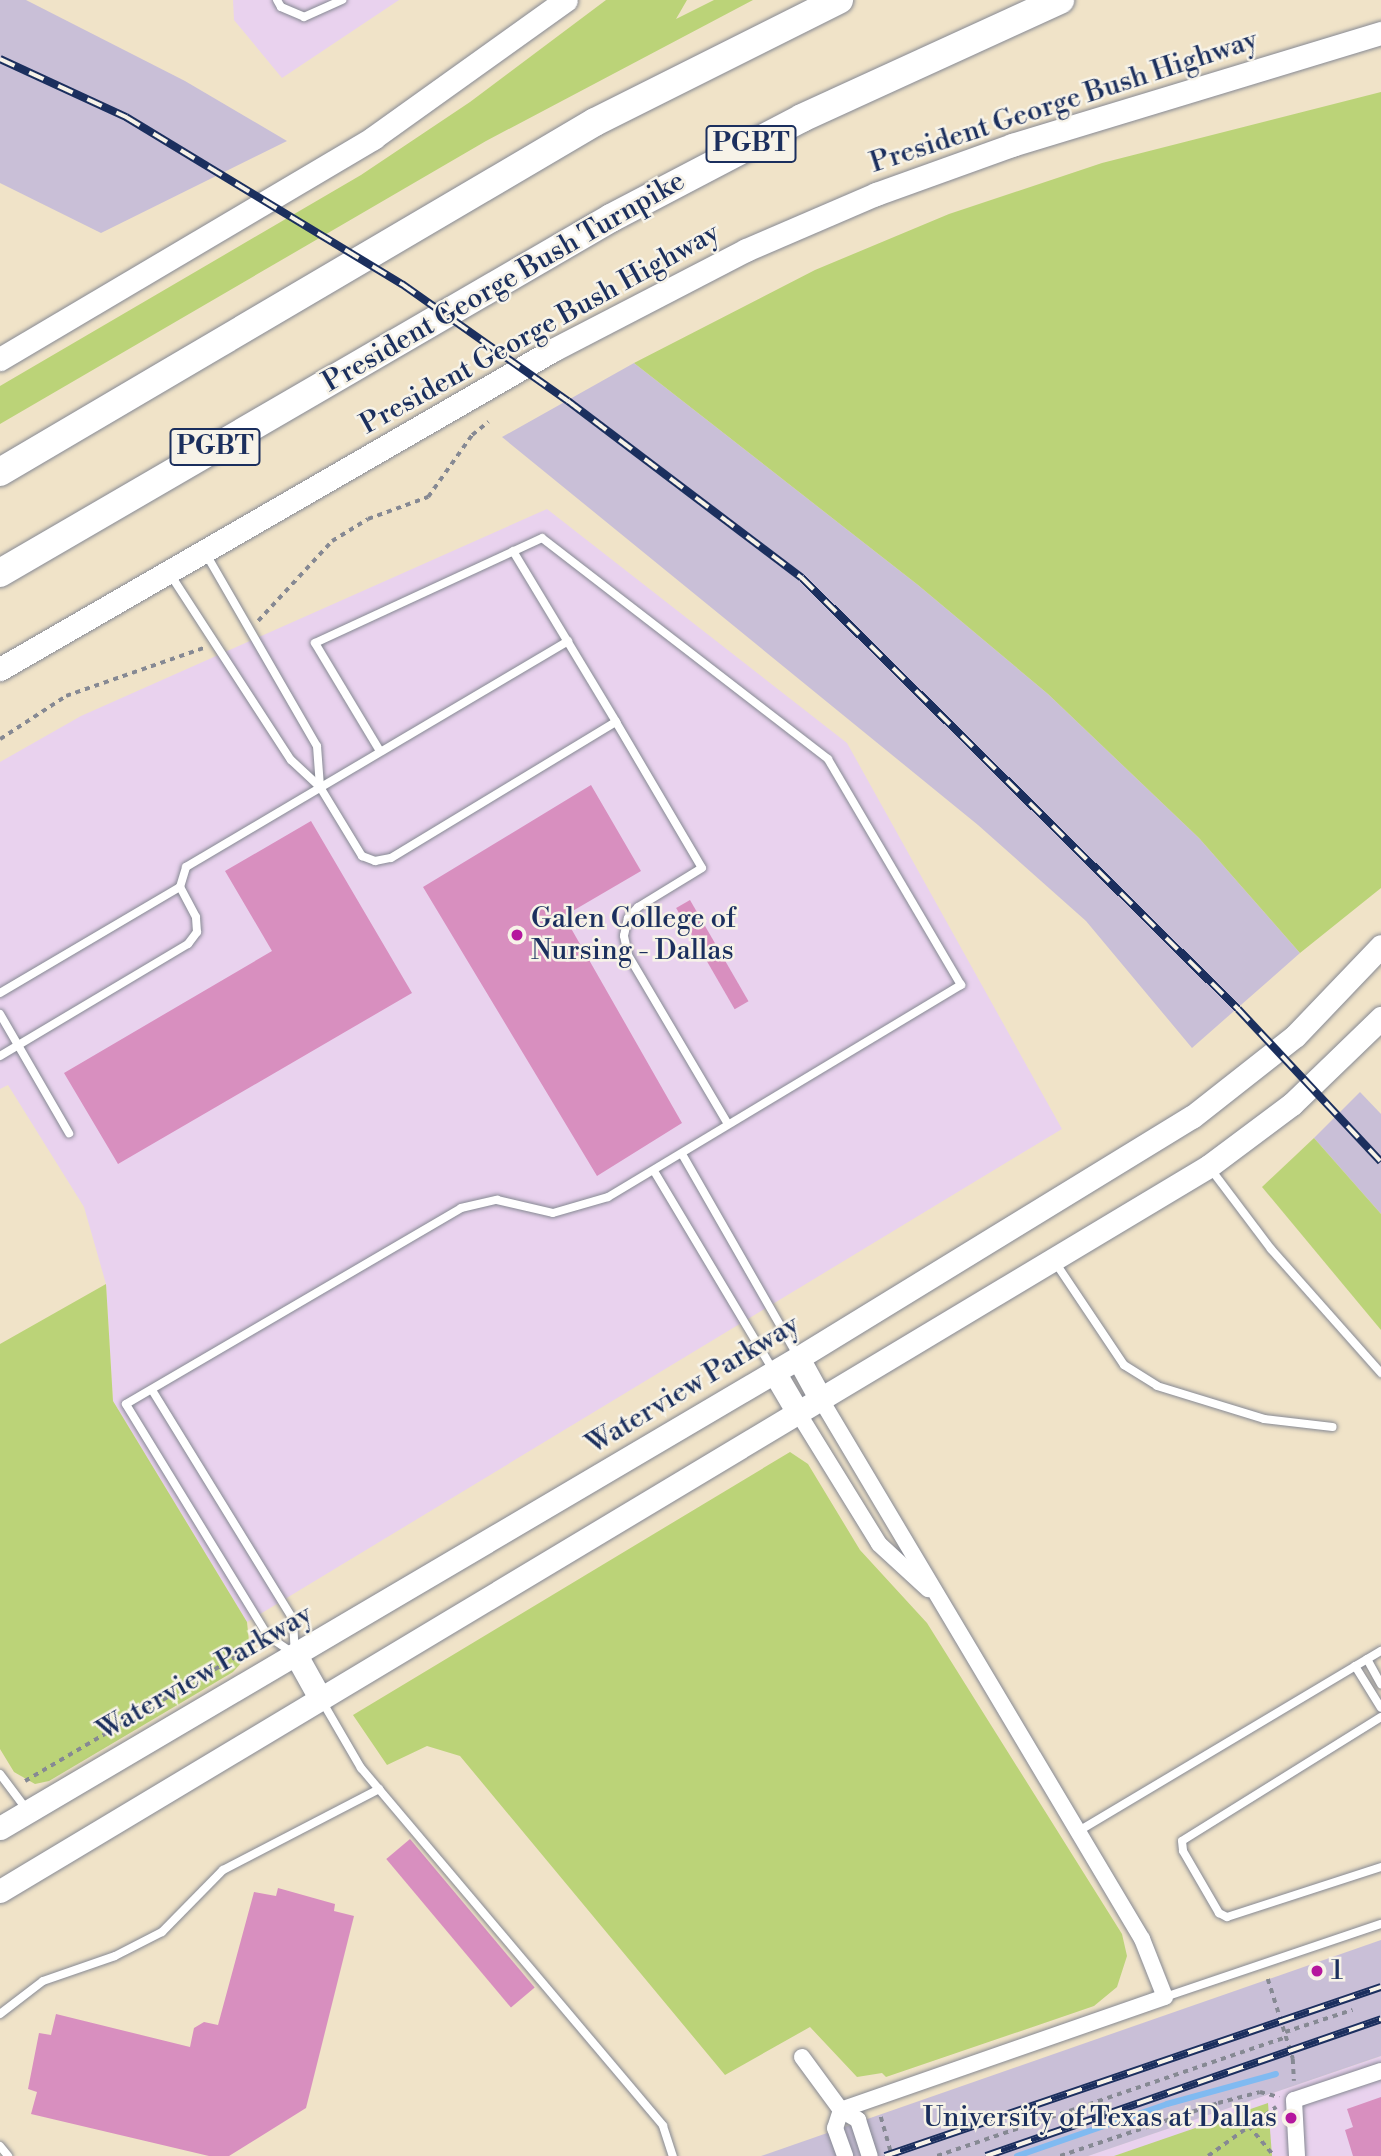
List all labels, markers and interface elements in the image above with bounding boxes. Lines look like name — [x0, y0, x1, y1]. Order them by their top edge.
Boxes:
street label: President George Bush Highway — [866, 23, 1262, 181]
road number: PGBT — [706, 122, 796, 167]
street label: President George Bush Turnpike — [317, 164, 691, 400]
street label: President George Bush Highway — [354, 216, 726, 442]
road number: PGBT — [170, 424, 260, 470]
place label: Galen College of Nursing - Dallas — [531, 902, 736, 968]
marker: Galen College of Nursing - Dallas — [509, 927, 525, 943]
street label: Waterview Parkway — [580, 1308, 806, 1462]
street label: Waterview Parkway — [92, 1598, 318, 1748]
place label: 1 — [1331, 1954, 1343, 1988]
marker: 1 — [1309, 1963, 1325, 1979]
place label: University of Texas at Dallas — [923, 2101, 1277, 2135]
marker: University of Texas at Dallas — [1283, 2110, 1299, 2126]

